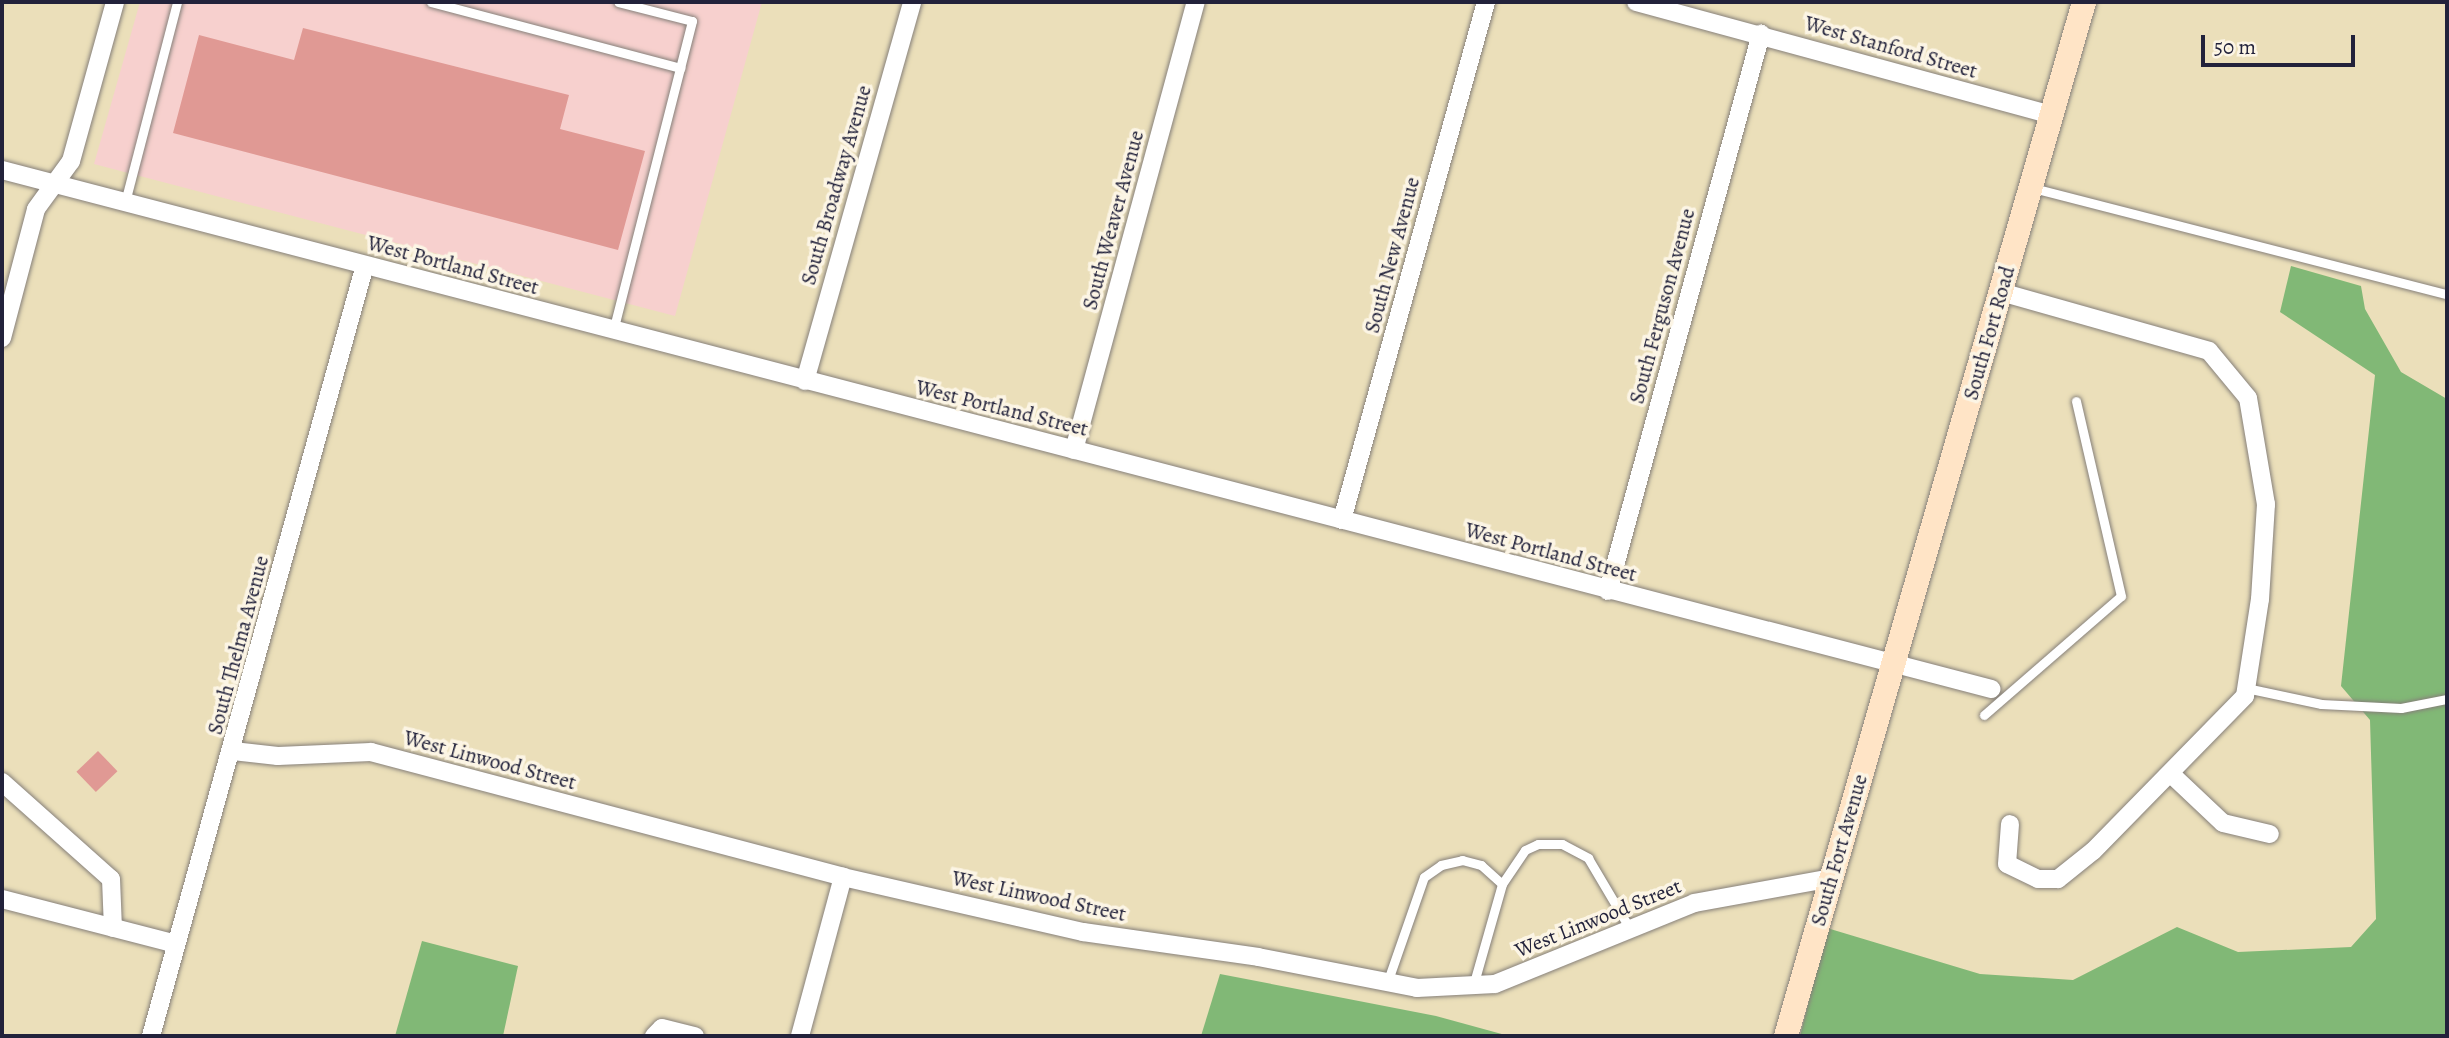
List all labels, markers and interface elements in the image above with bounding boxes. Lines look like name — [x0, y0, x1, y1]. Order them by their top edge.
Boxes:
street label: West Stanford Street — [1802, 10, 1980, 84]
scale bar — [2204, 21, 2358, 65]
text: 50 m — [2214, 33, 2256, 61]
street label: South Broadway Avenue — [795, 82, 877, 288]
street label: South Weaver Avenue — [1077, 127, 1149, 313]
street label: South New Avenue — [1359, 174, 1425, 336]
street label: South Ferguson Avenue — [1624, 206, 1700, 406]
street label: West Portland Street — [365, 230, 541, 300]
street label: South Fort Road — [1958, 263, 2020, 403]
street label: West Portland Street — [913, 374, 1091, 442]
street label: West Portland Street — [1463, 517, 1639, 587]
street label: South Thelma Avenue — [202, 553, 274, 737]
street label: West Linwood Street — [401, 725, 579, 795]
street label: South Fort Avenue — [1805, 771, 1873, 929]
street label: West Linwood Street — [950, 865, 1128, 927]
street label: West Linwood Street — [1511, 873, 1685, 963]

